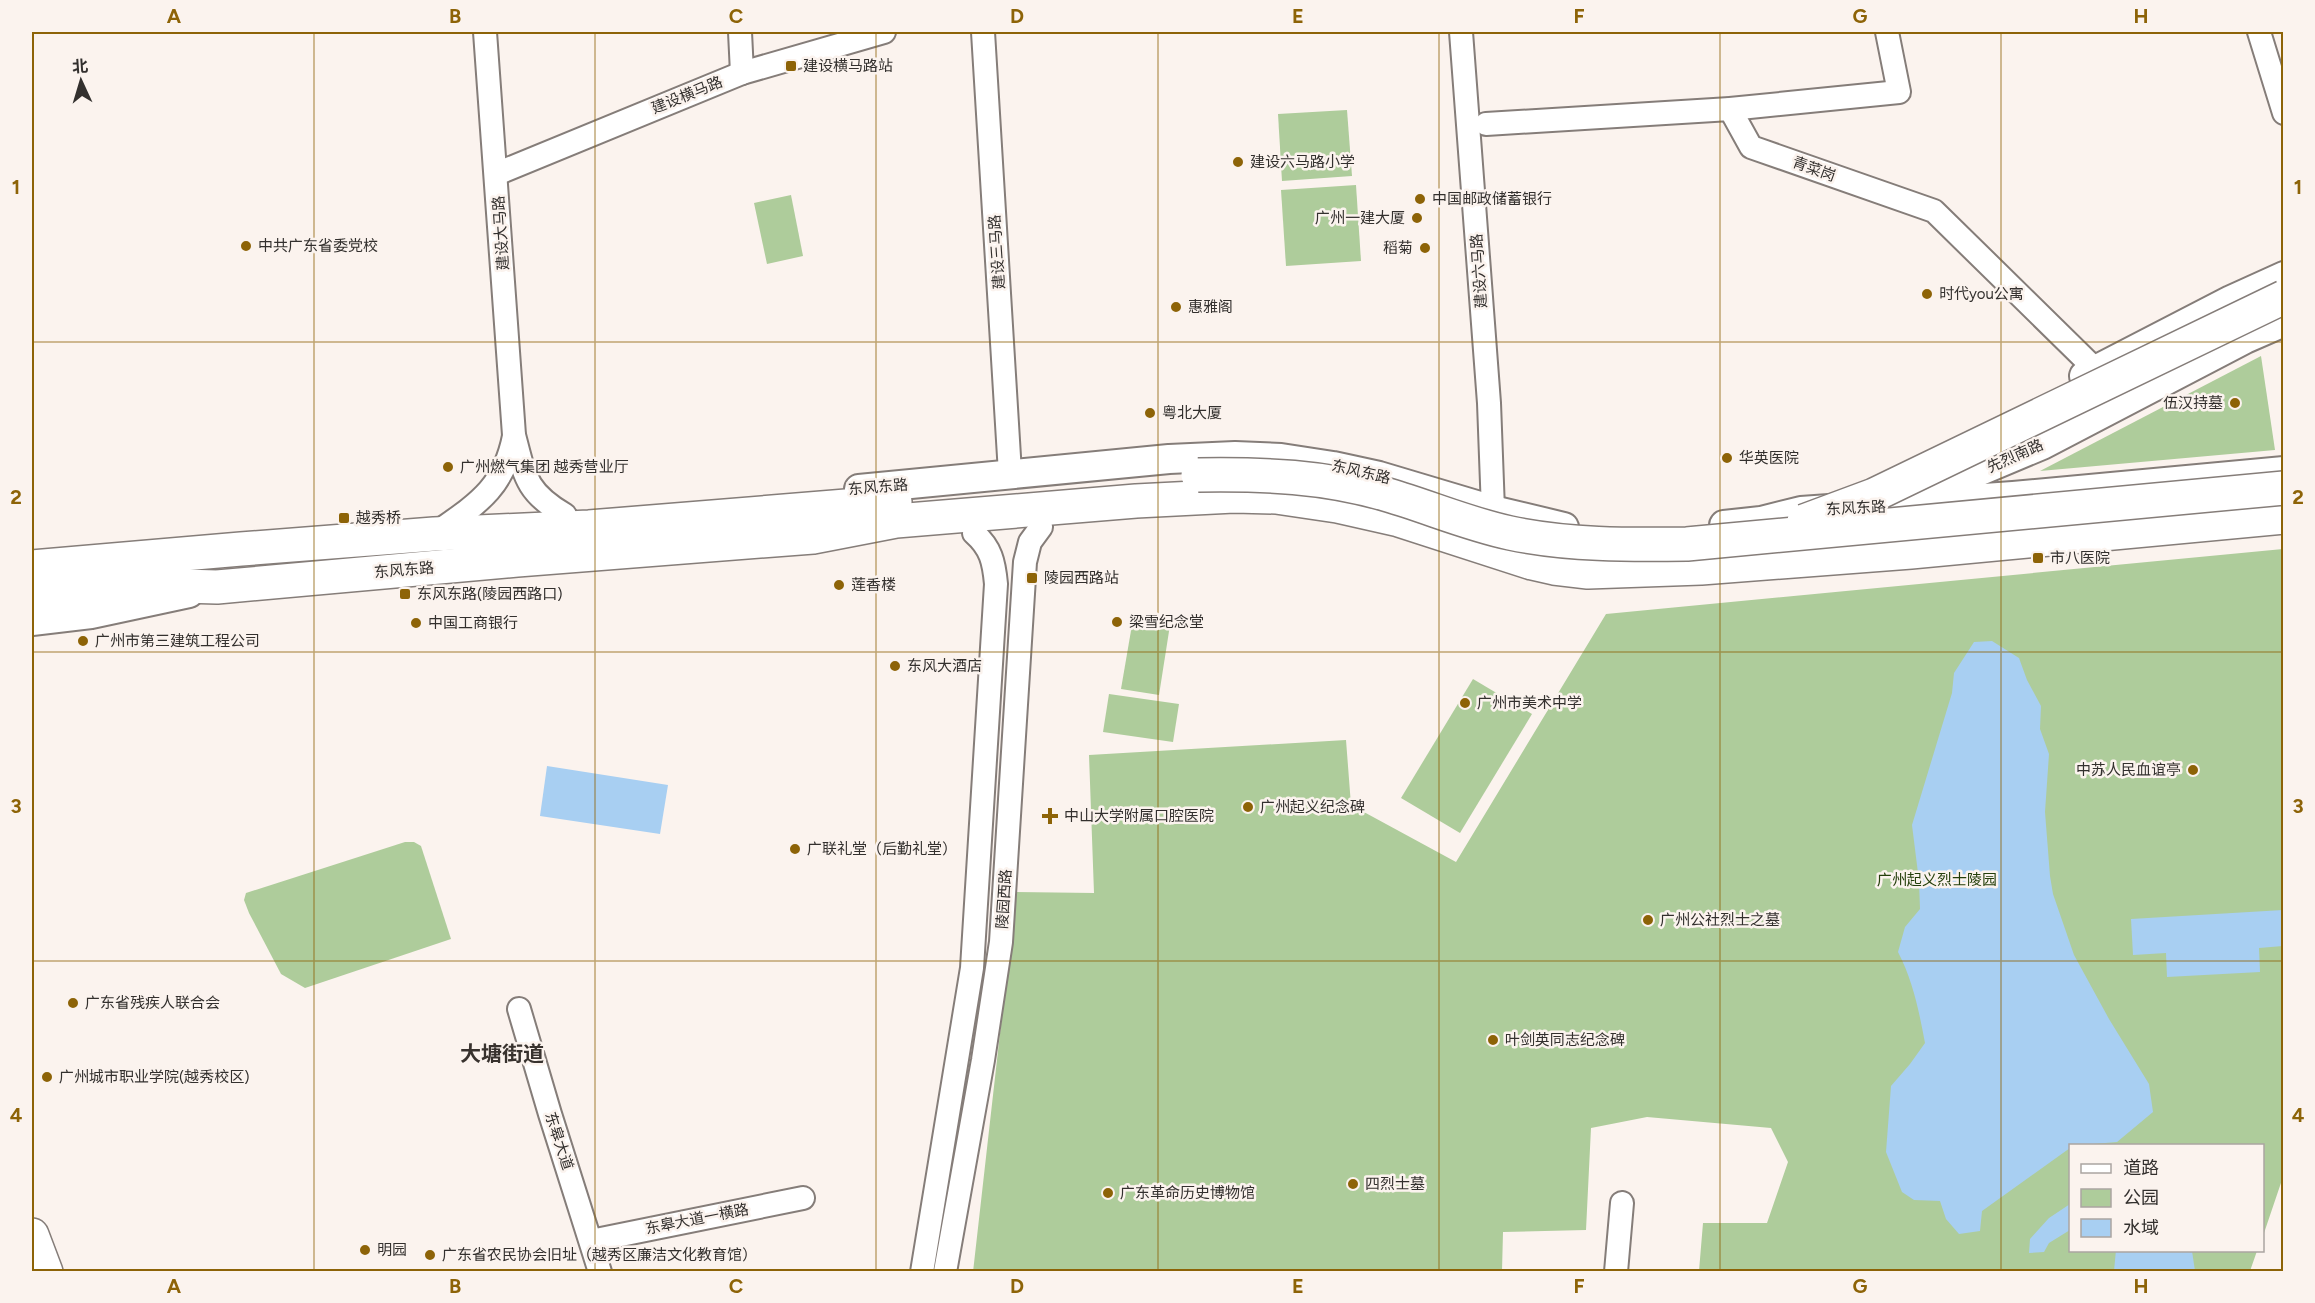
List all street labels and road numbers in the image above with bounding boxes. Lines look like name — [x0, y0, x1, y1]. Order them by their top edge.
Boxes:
street label: 建设横马路 — [649, 73, 725, 117]
street label: 青菜岗 — [1790, 153, 1838, 185]
street label: 建设大马路 — [489, 195, 513, 271]
street label: 建设三马路 — [985, 214, 1009, 290]
street label: 建设六马路 — [1467, 233, 1491, 309]
street label: 先烈南路 — [1984, 436, 2046, 476]
street label: 东风东路 — [1330, 456, 1392, 488]
street label: 东风东路 — [847, 475, 909, 499]
street label: 东风东路 — [1826, 497, 1886, 519]
street label: 东风东路 — [373, 558, 435, 582]
street label: 陵园西路 — [993, 868, 1015, 930]
street label: 东皋大道 — [541, 1110, 577, 1172]
street label: 东皋大道一横路 — [644, 1200, 750, 1238]

